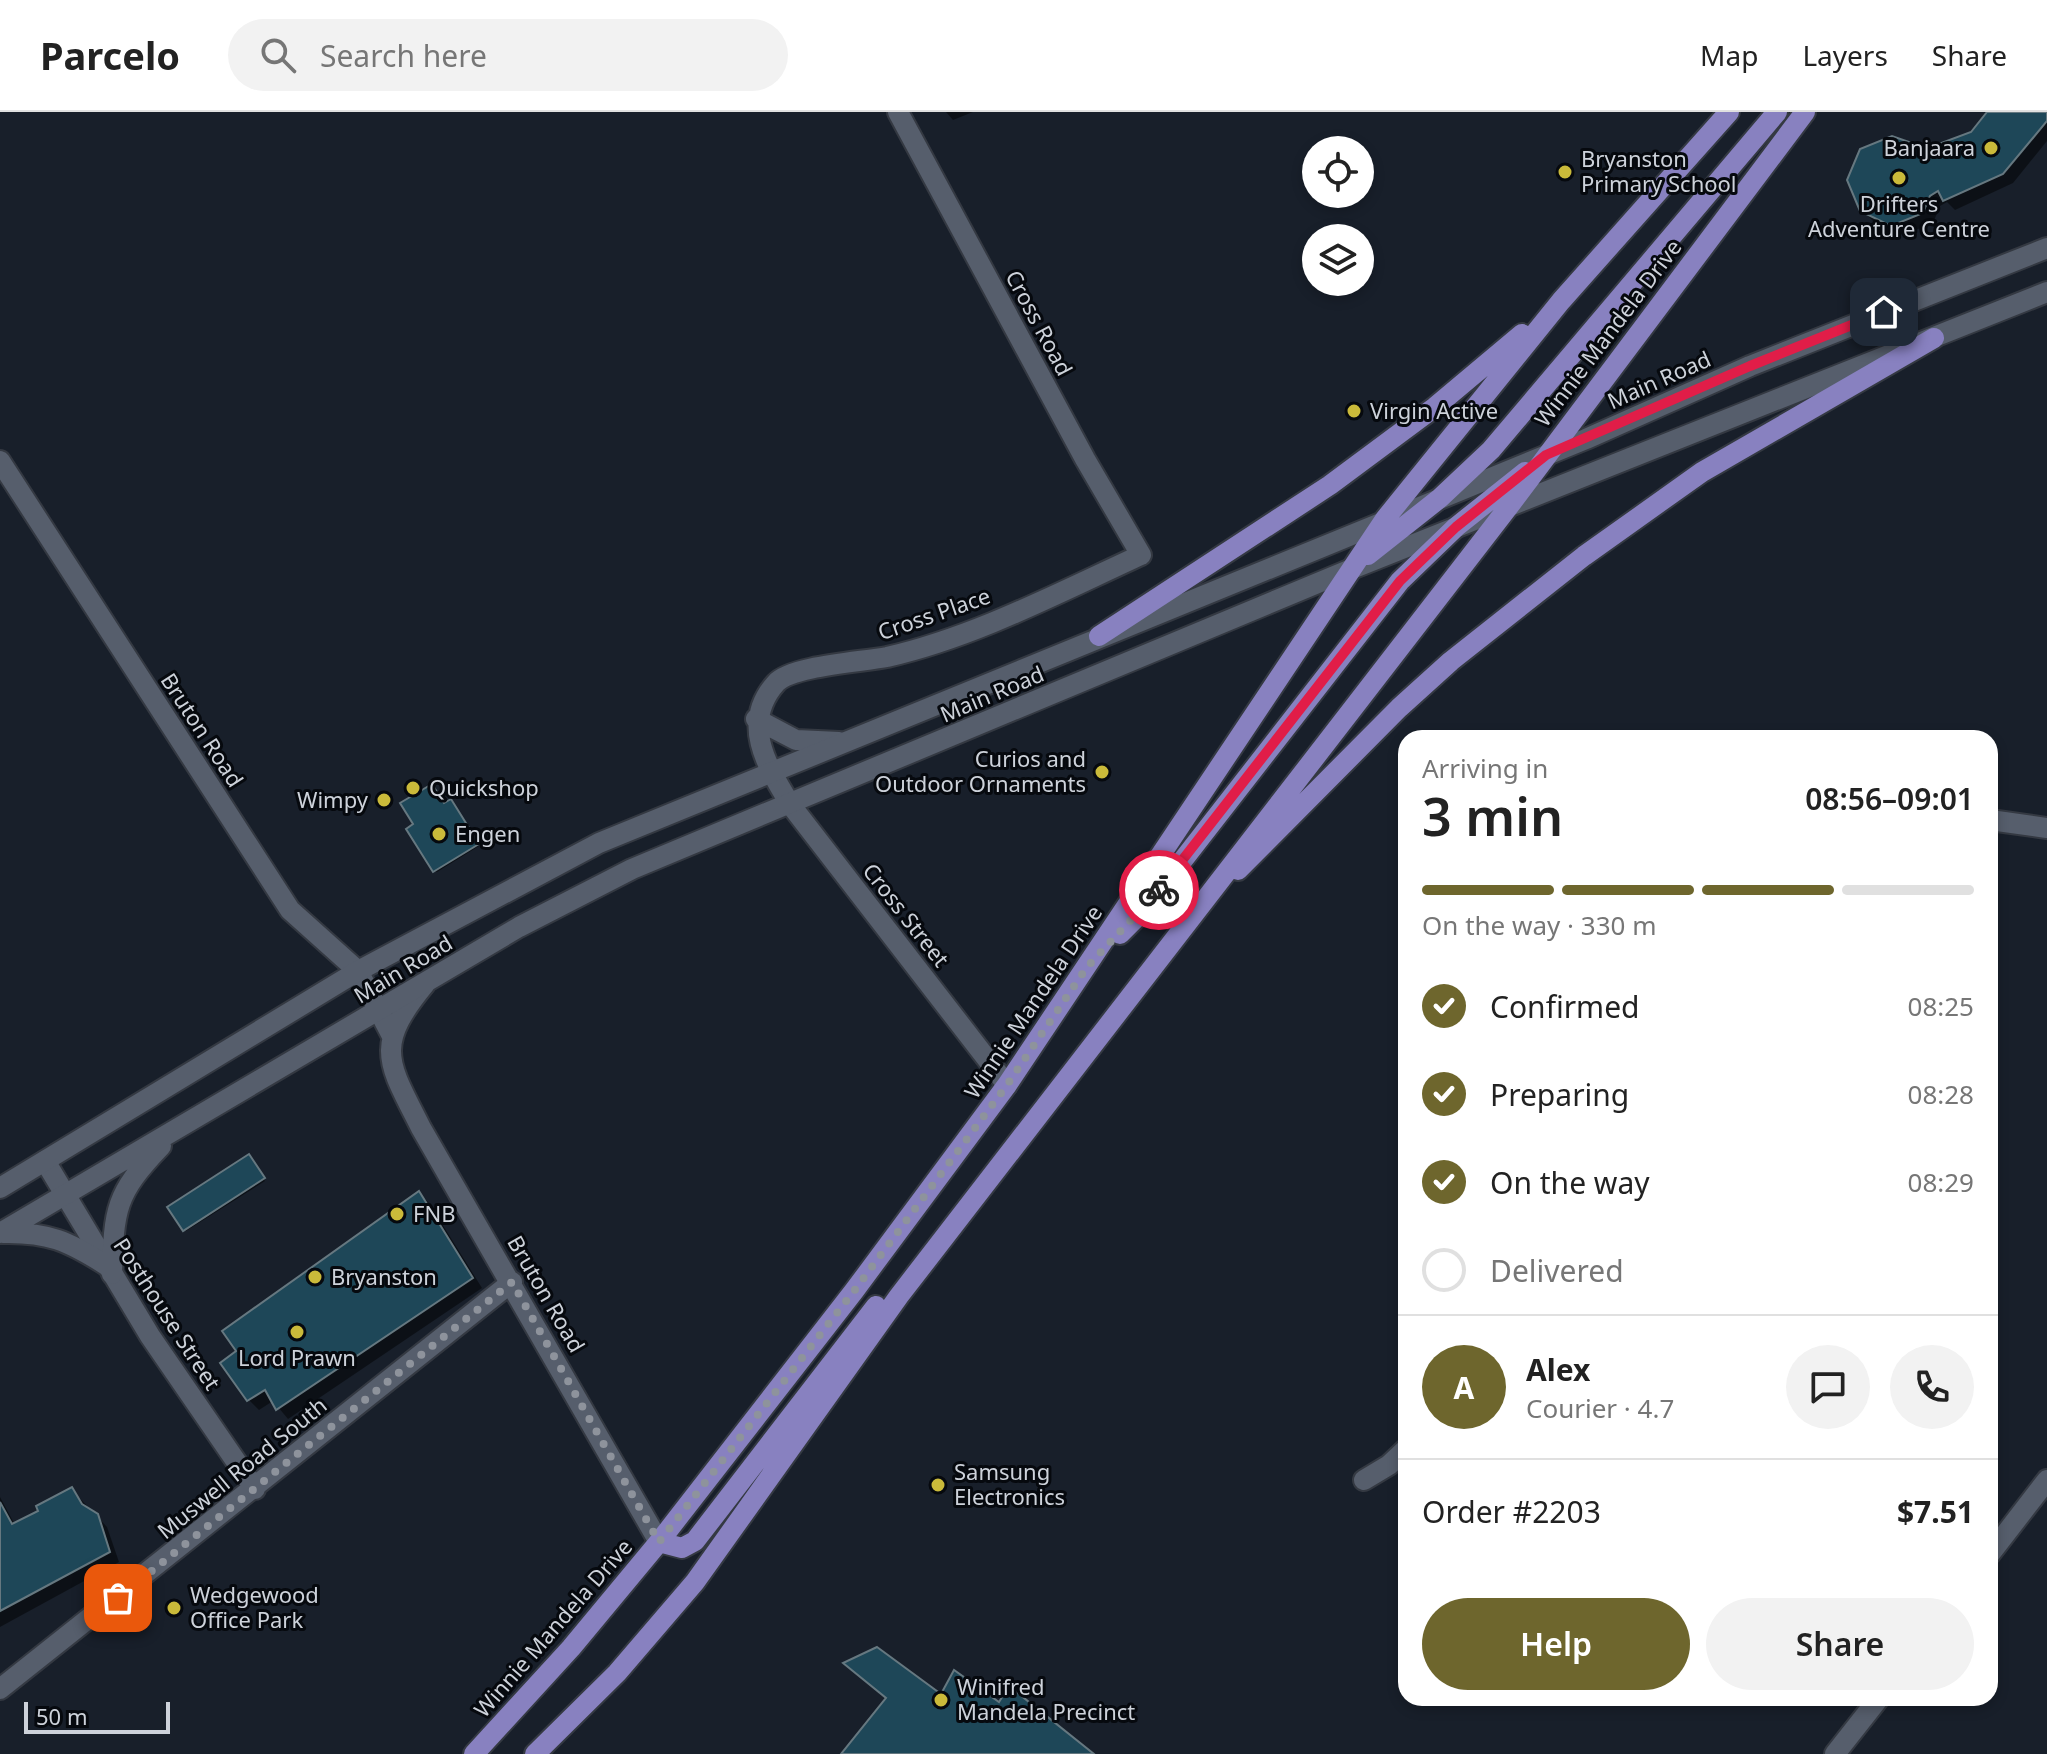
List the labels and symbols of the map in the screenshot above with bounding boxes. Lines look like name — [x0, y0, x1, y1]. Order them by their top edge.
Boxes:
place label: Banjaara — [1883, 132, 1975, 162]
marker: Banjaara — [1982, 139, 2000, 157]
place label: Bryanston Primary School — [1581, 143, 1737, 198]
marker: Bryanston Primary School — [1556, 163, 1574, 181]
marker: Drifters Adventure Centre — [1890, 169, 1908, 187]
place label: Drifters Adventure Centre — [1808, 188, 1990, 243]
street label: Winnie Mandela Drive — [1527, 233, 1688, 432]
street label: Cross Road — [1000, 264, 1080, 381]
pin — [1850, 278, 1918, 346]
street label: Main Road — [1602, 343, 1715, 415]
place label: Virgin Active — [1370, 395, 1498, 425]
marker: Virgin Active — [1345, 402, 1363, 420]
street label: Cross Place — [874, 580, 994, 646]
street label: Main Road — [935, 658, 1048, 728]
street label: Bruton Road — [155, 667, 251, 792]
place label: Curios and Outdoor Ornaments — [875, 743, 1086, 798]
marker: Curios and Outdoor Ornaments — [1093, 763, 1111, 781]
place label: Quickshop — [429, 772, 539, 802]
marker: Quickshop — [404, 779, 422, 797]
place label: Wimpy — [297, 784, 369, 814]
marker: Wimpy — [375, 791, 393, 809]
place label: Engen — [455, 818, 520, 848]
marker: Engen — [430, 825, 448, 843]
courier — [1119, 850, 1199, 930]
street label: Cross Street — [857, 856, 957, 973]
street label: Winnie Mandela Drive — [956, 899, 1108, 1104]
street label: Main Road — [348, 927, 457, 1009]
place label: FNB — [413, 1198, 455, 1228]
marker: FNB — [388, 1205, 406, 1223]
street label: Bruton Road — [501, 1230, 592, 1357]
street label: Posthouse Street — [107, 1232, 228, 1395]
place label: Bryanston — [331, 1261, 437, 1291]
marker: Bryanston — [306, 1268, 324, 1286]
marker: Lord Prawn — [288, 1323, 306, 1341]
place label: Lord Prawn — [238, 1342, 356, 1372]
street label: Muswell Road South — [150, 1389, 332, 1545]
place label: Samsung Electronics — [954, 1456, 1065, 1511]
marker: Samsung Electronics — [929, 1476, 947, 1494]
street label: Winnie Mandela Drive — [466, 1532, 638, 1723]
pin — [84, 1564, 152, 1632]
place label: Wedgewood Office Park — [190, 1579, 319, 1634]
marker: Wedgewood Office Park — [165, 1599, 183, 1617]
place label: Winifred Mandela Precinct — [957, 1671, 1135, 1726]
marker: Winifred Mandela Precinct — [932, 1691, 950, 1709]
scale bar — [24, 1698, 170, 1734]

